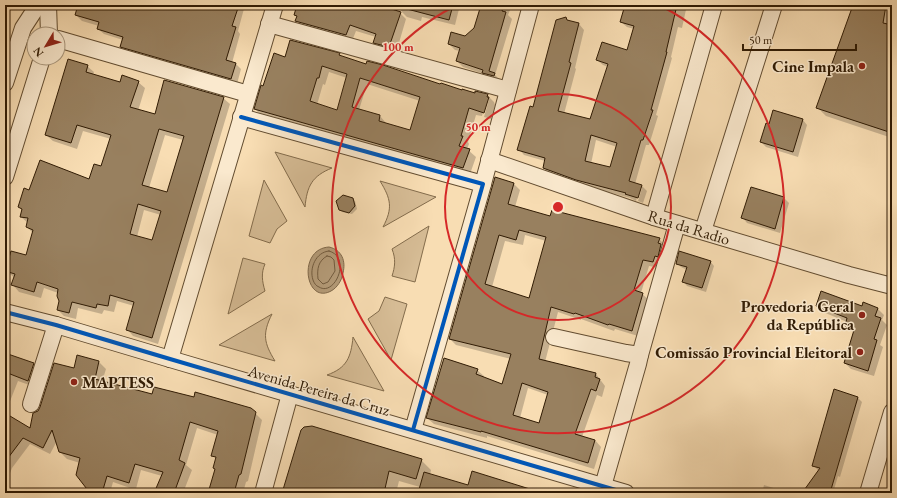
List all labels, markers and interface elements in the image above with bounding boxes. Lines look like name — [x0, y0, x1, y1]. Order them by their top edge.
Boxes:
north arrow — [26, 26, 66, 66]
scale bar — [743, 26, 856, 52]
text: 50 m — [749, 32, 773, 48]
text: 100 m — [382, 39, 414, 55]
text: N — [30, 44, 46, 60]
place label: Cine Impala — [772, 56, 855, 77]
marker: Cine Impala — [857, 61, 867, 71]
text: 50 m — [465, 119, 491, 135]
centre of rings — [551, 200, 565, 214]
street label: Rua da Radio — [645, 205, 733, 250]
place label: Provedoria Geral da República — [741, 296, 855, 335]
marker: Provedoria Geral da República — [857, 310, 867, 320]
place label: Comissão Provincial Eleitoral — [655, 342, 852, 363]
marker: Comissão Provincial Eleitoral — [855, 347, 865, 357]
street label: Avenida Pereira da Cruz — [245, 360, 392, 421]
place label: MAPTESS — [82, 372, 154, 393]
marker: MAPTESS — [69, 377, 79, 387]

